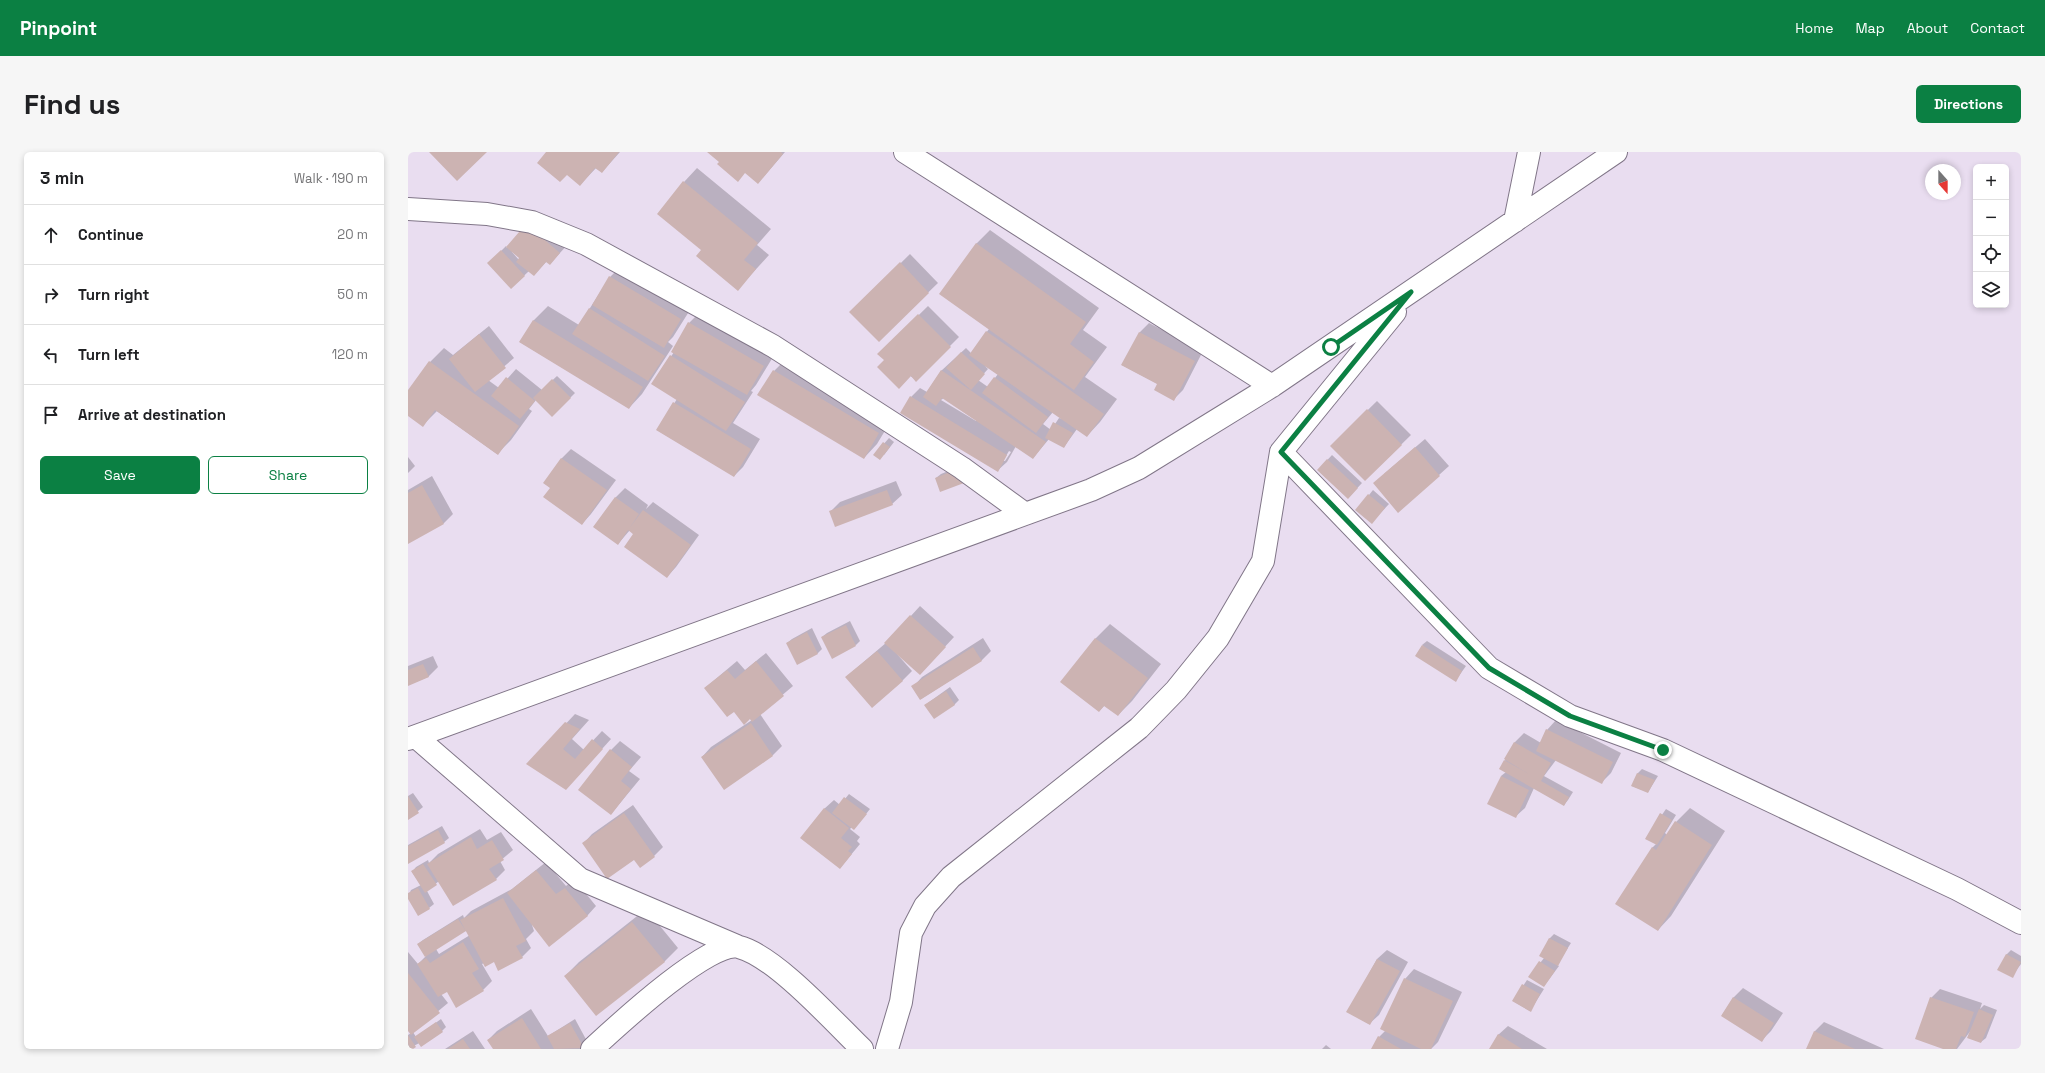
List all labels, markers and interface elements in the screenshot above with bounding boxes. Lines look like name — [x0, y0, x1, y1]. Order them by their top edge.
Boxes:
text: Pinpoint — [20, 16, 97, 41]
text: Home — [1795, 19, 1833, 37]
text: Map — [1855, 19, 1885, 37]
text: About — [1907, 19, 1948, 37]
text: Contact — [1970, 19, 2025, 37]
button: Directions — [1916, 85, 2021, 123]
text: Find us — [24, 86, 121, 122]
north arrow — [1925, 164, 1961, 200]
map controls — [1973, 164, 2009, 308]
button: + — [1973, 164, 2009, 200]
text: 3 min — [40, 167, 84, 189]
text: Walk · 190 m — [294, 170, 368, 187]
button: − — [1973, 200, 2009, 236]
icon: ahead — [40, 224, 62, 246]
text: Continue — [78, 225, 144, 244]
text: 20 m — [337, 226, 368, 243]
button: locate — [1973, 236, 2009, 272]
button: layers — [1973, 272, 2009, 308]
icon: right — [40, 284, 62, 306]
text: Turn right — [78, 285, 149, 304]
text: 50 m — [337, 286, 368, 303]
route start — [1322, 338, 1340, 356]
icon: left — [40, 344, 62, 366]
text: Turn left — [78, 345, 140, 364]
text: 120 m — [332, 346, 368, 363]
icon: arrive — [40, 404, 62, 426]
text: Arrive at destination — [78, 405, 226, 424]
button: Save — [40, 456, 200, 494]
button: Share — [208, 456, 368, 494]
route end — [1654, 741, 1672, 759]

